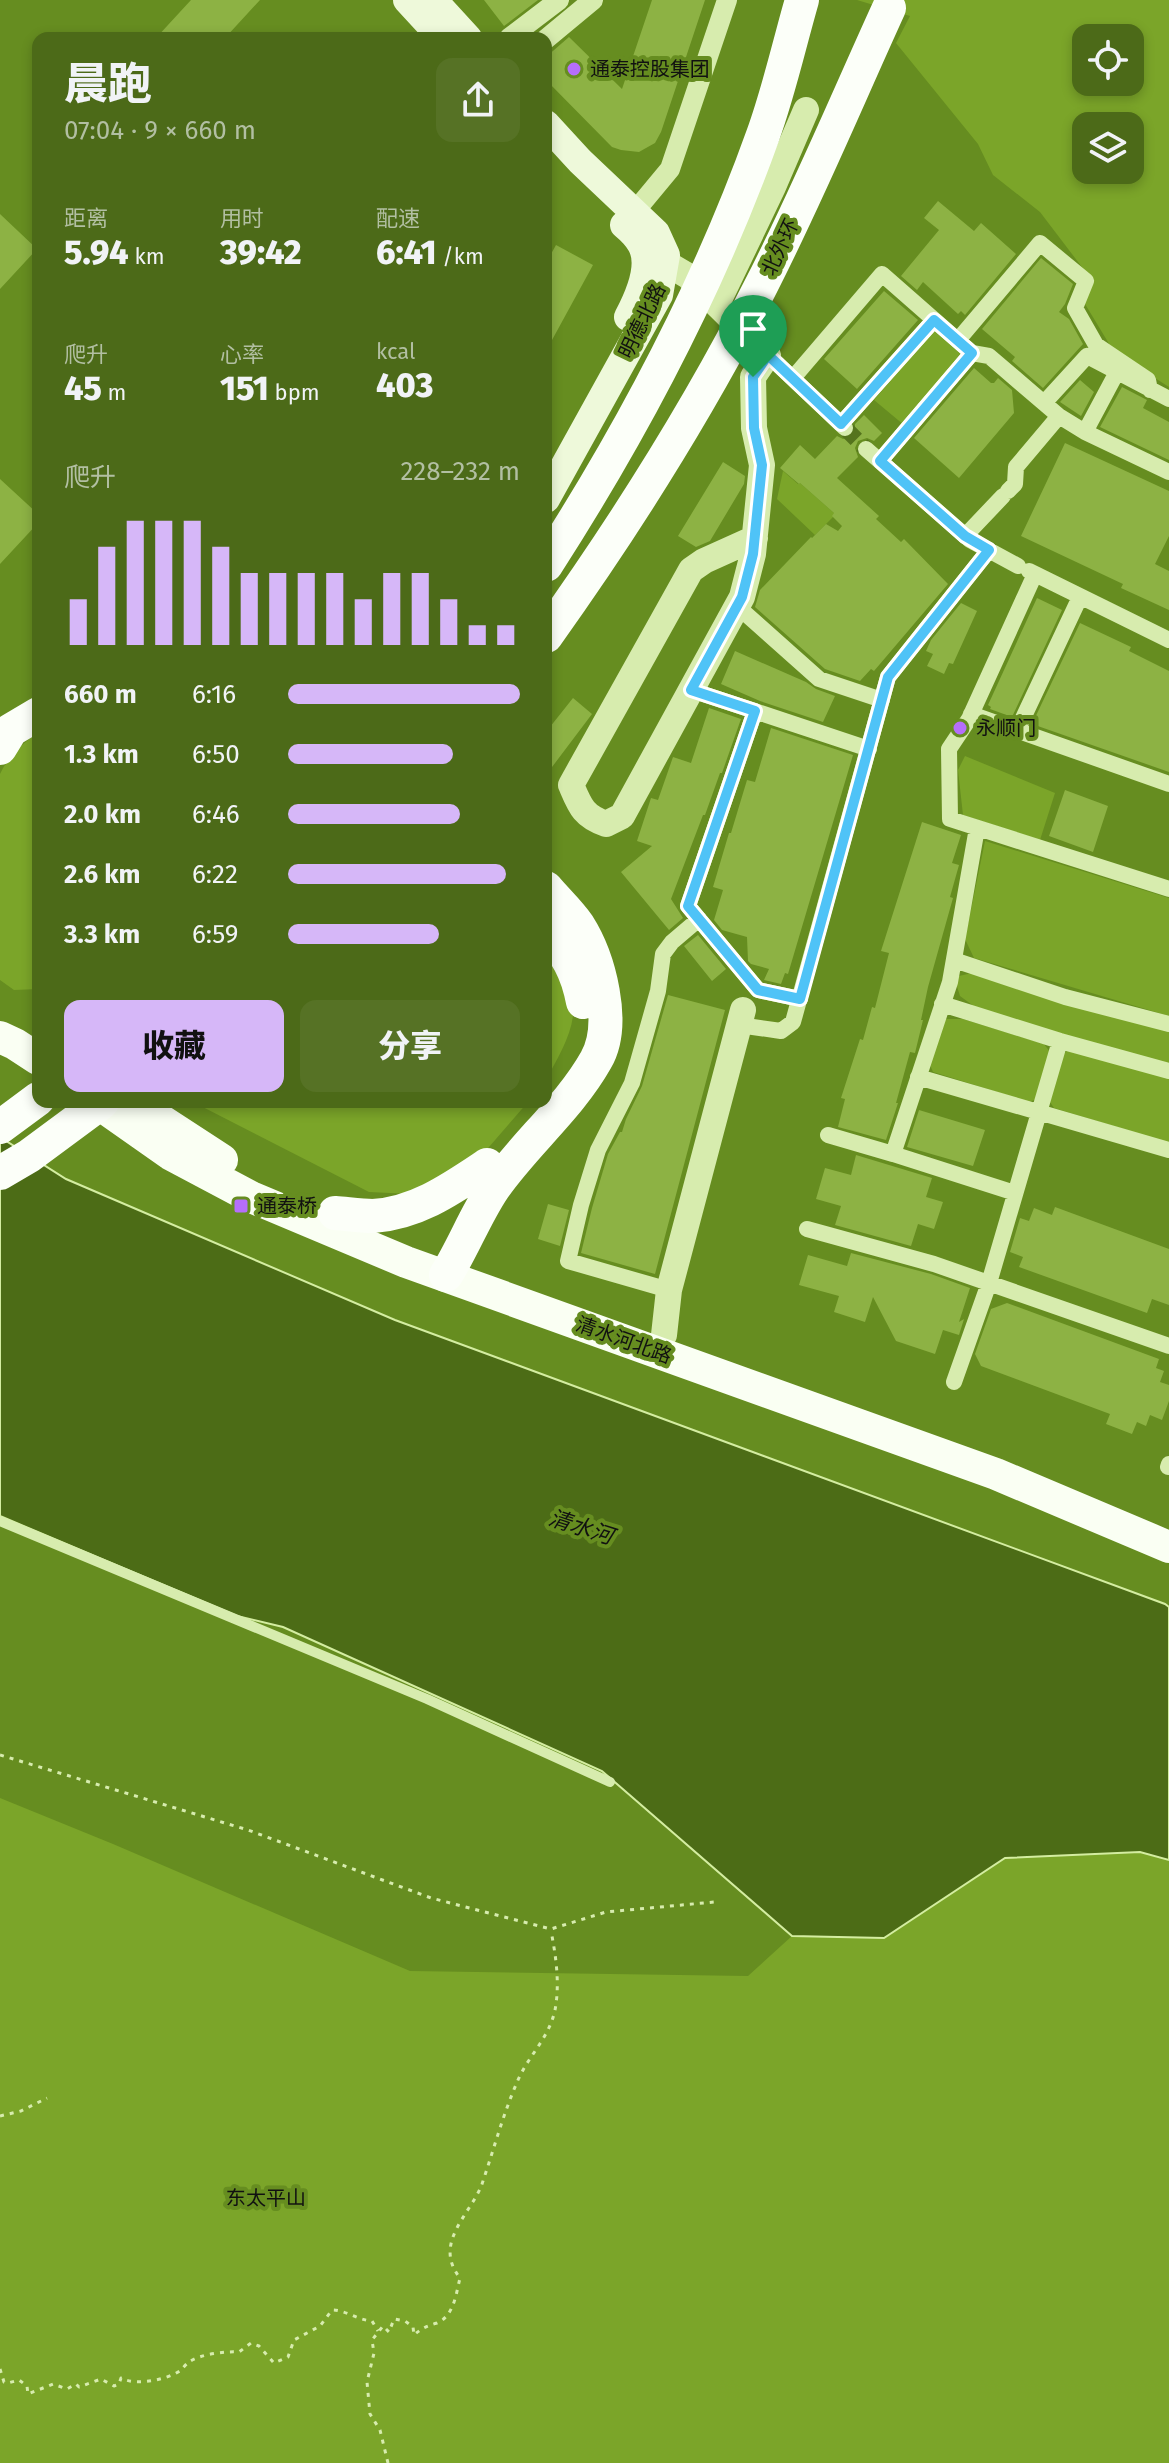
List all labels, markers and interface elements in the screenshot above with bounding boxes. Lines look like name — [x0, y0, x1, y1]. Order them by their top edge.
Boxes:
map controls — [1072, 24, 1144, 184]
button: locate — [1072, 24, 1144, 96]
place label: 通泰控股集团 — [590, 57, 710, 81]
text: 晨跑 — [64, 58, 152, 111]
button: share — [436, 58, 520, 142]
marker: 通泰控股集团 — [565, 60, 583, 78]
button: layers — [1072, 112, 1144, 184]
text: 07:04 · 9 × 660 m — [64, 115, 256, 146]
text: 距离 — [64, 205, 108, 232]
text: 用时 — [220, 205, 264, 232]
text: 配速 — [376, 205, 420, 232]
street label: 北外环 — [756, 215, 804, 279]
text: 5.94 — [64, 232, 129, 273]
text: 39:42 — [220, 232, 302, 273]
text: 6:41 — [376, 232, 437, 273]
text: km — [129, 243, 165, 270]
text: /km — [437, 243, 484, 270]
street label: 明德北路 — [614, 280, 670, 362]
pin — [719, 295, 787, 377]
icon: arrive — [731, 307, 775, 351]
text: kcal — [376, 338, 416, 365]
text: 爬升 — [64, 341, 108, 368]
text: 心率 — [220, 341, 264, 368]
text: 403 — [376, 365, 433, 406]
text: 45 — [64, 368, 102, 409]
text: 151 — [220, 368, 269, 409]
text: m — [102, 379, 126, 406]
text: bpm — [269, 379, 320, 406]
text: 228–232 m — [401, 456, 520, 487]
text: 爬升 — [64, 462, 116, 493]
text: 660 m — [64, 679, 137, 710]
text: 6:16 — [192, 679, 236, 710]
place label: 永顺门 — [976, 716, 1036, 740]
marker: 永顺门 — [951, 719, 969, 737]
text: 1.3 km — [64, 739, 139, 770]
text: 6:50 — [192, 739, 240, 770]
text: 2.0 km — [64, 799, 141, 830]
text: 6:46 — [192, 799, 240, 830]
text: 2.6 km — [64, 859, 141, 890]
text: 6:22 — [192, 859, 238, 890]
text: 3.3 km — [64, 919, 140, 950]
text: 6:59 — [192, 919, 239, 950]
button: 收藏 — [64, 1000, 284, 1092]
button: 分享 — [300, 1000, 520, 1092]
place label: 通泰桥 — [257, 1194, 317, 1218]
marker: 通泰桥 — [232, 1197, 250, 1215]
street label: 清水河北路 — [573, 1312, 675, 1368]
water label: 清水河 — [545, 1504, 620, 1551]
park label: 东太平山 — [226, 2186, 306, 2210]

